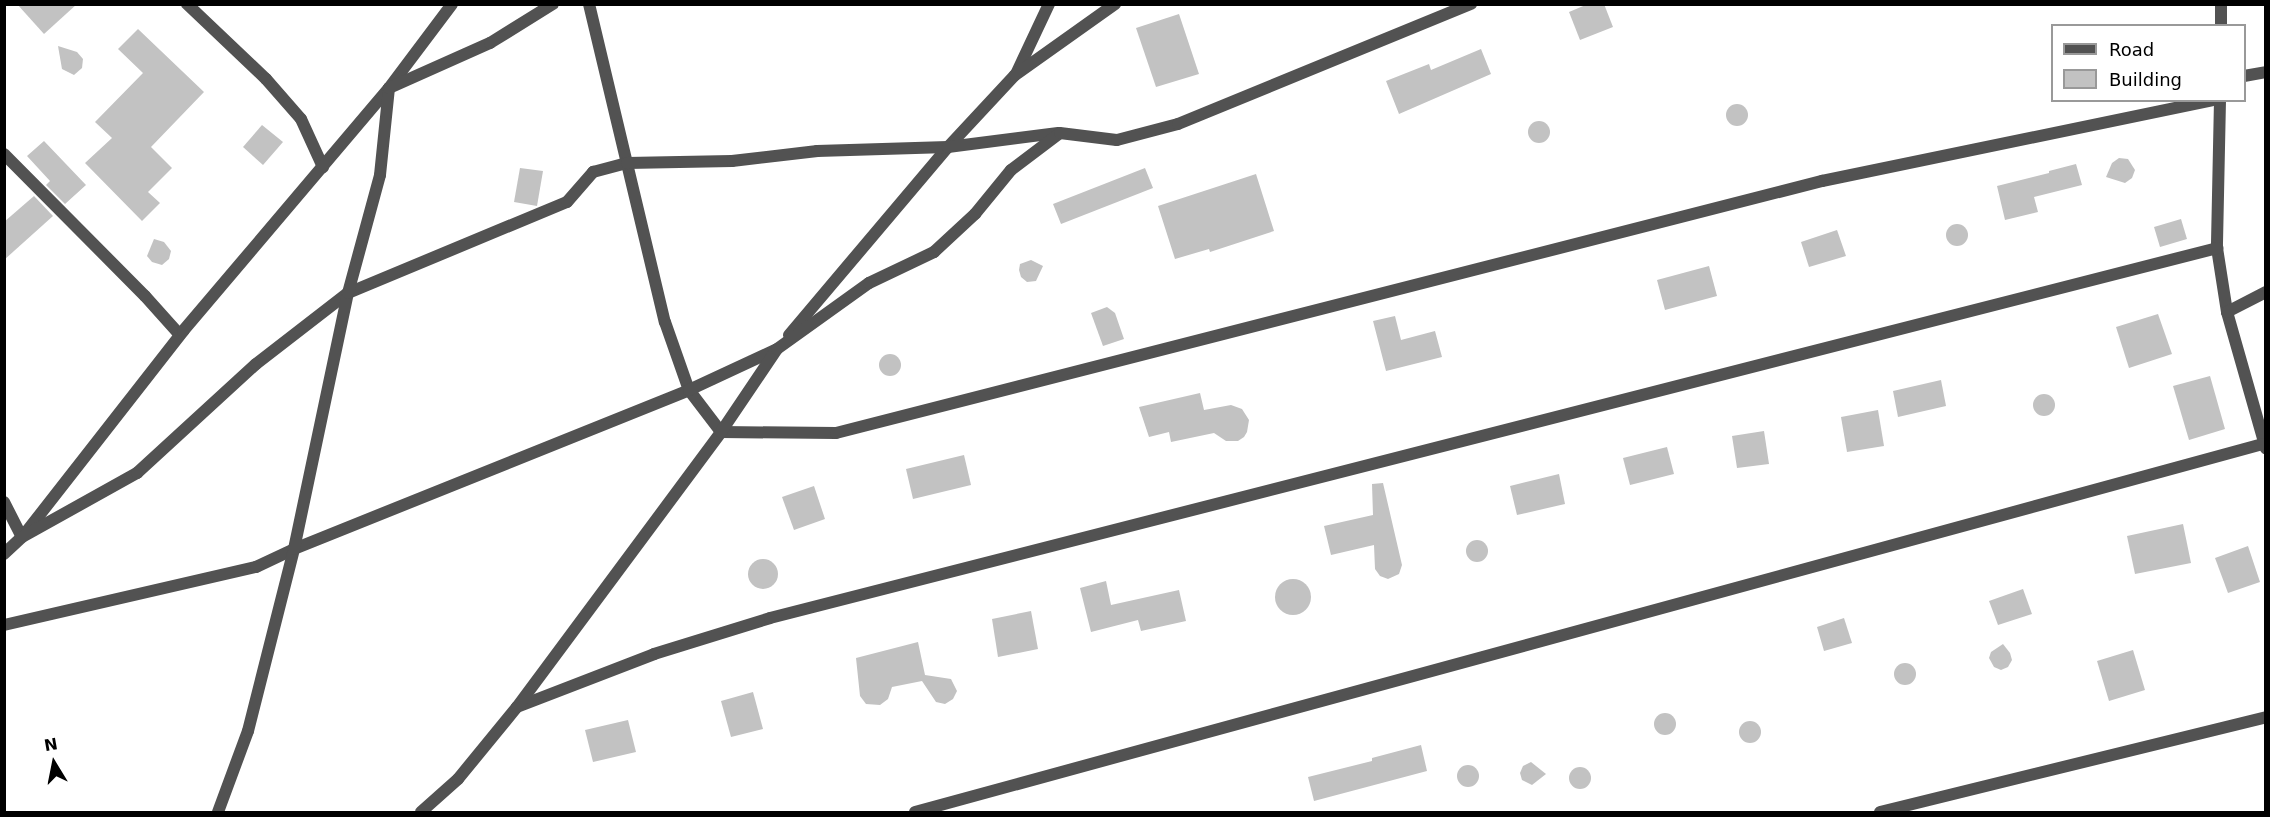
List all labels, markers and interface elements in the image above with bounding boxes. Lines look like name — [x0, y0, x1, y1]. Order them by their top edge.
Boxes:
legend — [2051, 24, 2246, 102]
text: Road — [2109, 39, 2154, 60]
text: Building — [2109, 69, 2182, 90]
north arrow — [24, 733, 84, 793]
text: N — [43, 734, 59, 755]

